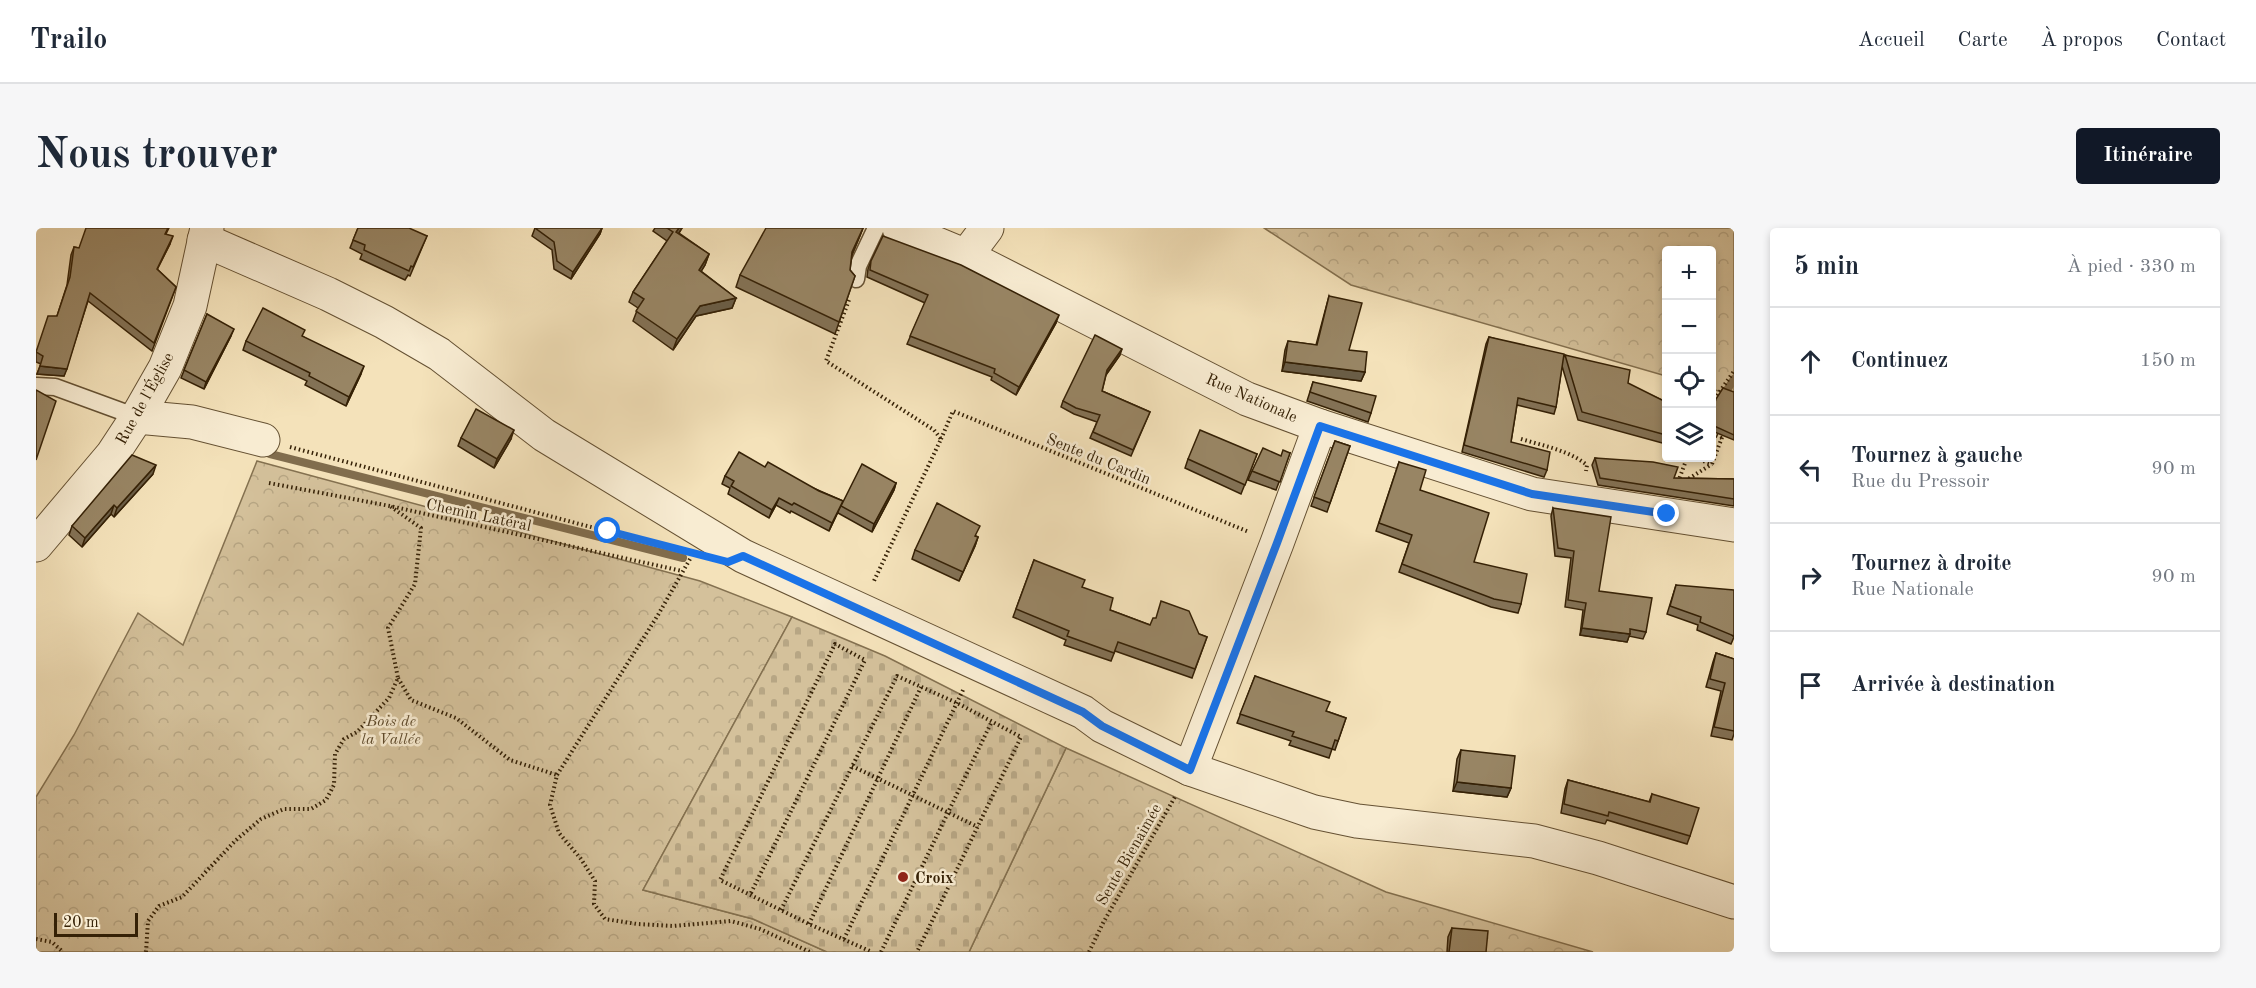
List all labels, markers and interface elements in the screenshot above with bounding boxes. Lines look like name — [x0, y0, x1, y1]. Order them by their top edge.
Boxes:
text: Trailo — [30, 27, 107, 55]
text: Accueil — [1858, 30, 1925, 51]
text: Carte — [1958, 30, 2008, 51]
text: À propos — [2041, 30, 2123, 51]
text: Contact — [2156, 30, 2226, 51]
button: Itinéraire — [2076, 128, 2220, 184]
text: Nous trouver — [36, 135, 278, 177]
map controls — [1662, 246, 1716, 462]
button: + — [1662, 246, 1716, 300]
text: 5 min — [1794, 254, 1859, 280]
text: À pied · 330 m — [2067, 257, 2196, 277]
button: − — [1662, 300, 1716, 354]
icon: ahead — [1794, 345, 1827, 378]
street label: Rue de l'Église — [110, 348, 178, 448]
text: Continuez — [1851, 350, 1948, 372]
text: 150 m — [2140, 351, 2196, 371]
button: locate — [1662, 354, 1716, 408]
street label: Rue Nationale — [1203, 372, 1299, 426]
button: layers — [1662, 408, 1716, 462]
street label: Sente du Cardin — [1044, 432, 1153, 488]
text: Tournez à gauche — [1851, 445, 2023, 467]
icon: left — [1794, 453, 1827, 486]
text: 90 m — [2151, 459, 2196, 479]
text: Rue du Pressoir — [1851, 472, 1989, 492]
street label: Chemin Latéral — [424, 497, 533, 535]
route end — [1653, 500, 1679, 526]
route start — [594, 517, 620, 543]
text: Tournez à droite — [1851, 553, 2012, 575]
icon: right — [1794, 561, 1827, 594]
text: 90 m — [2151, 567, 2196, 587]
text: Rue Nationale — [1851, 580, 1974, 600]
icon: arrive — [1794, 669, 1827, 702]
text: Arrivée à destination — [1851, 674, 2055, 696]
park label: Bois de la Vallée — [361, 714, 421, 748]
street label: Sente Bienaimée — [1094, 801, 1165, 909]
marker: Croix — [896, 870, 910, 884]
place label: Croix — [915, 871, 954, 887]
scale bar — [54, 910, 138, 938]
text: 20 m — [63, 915, 99, 931]

